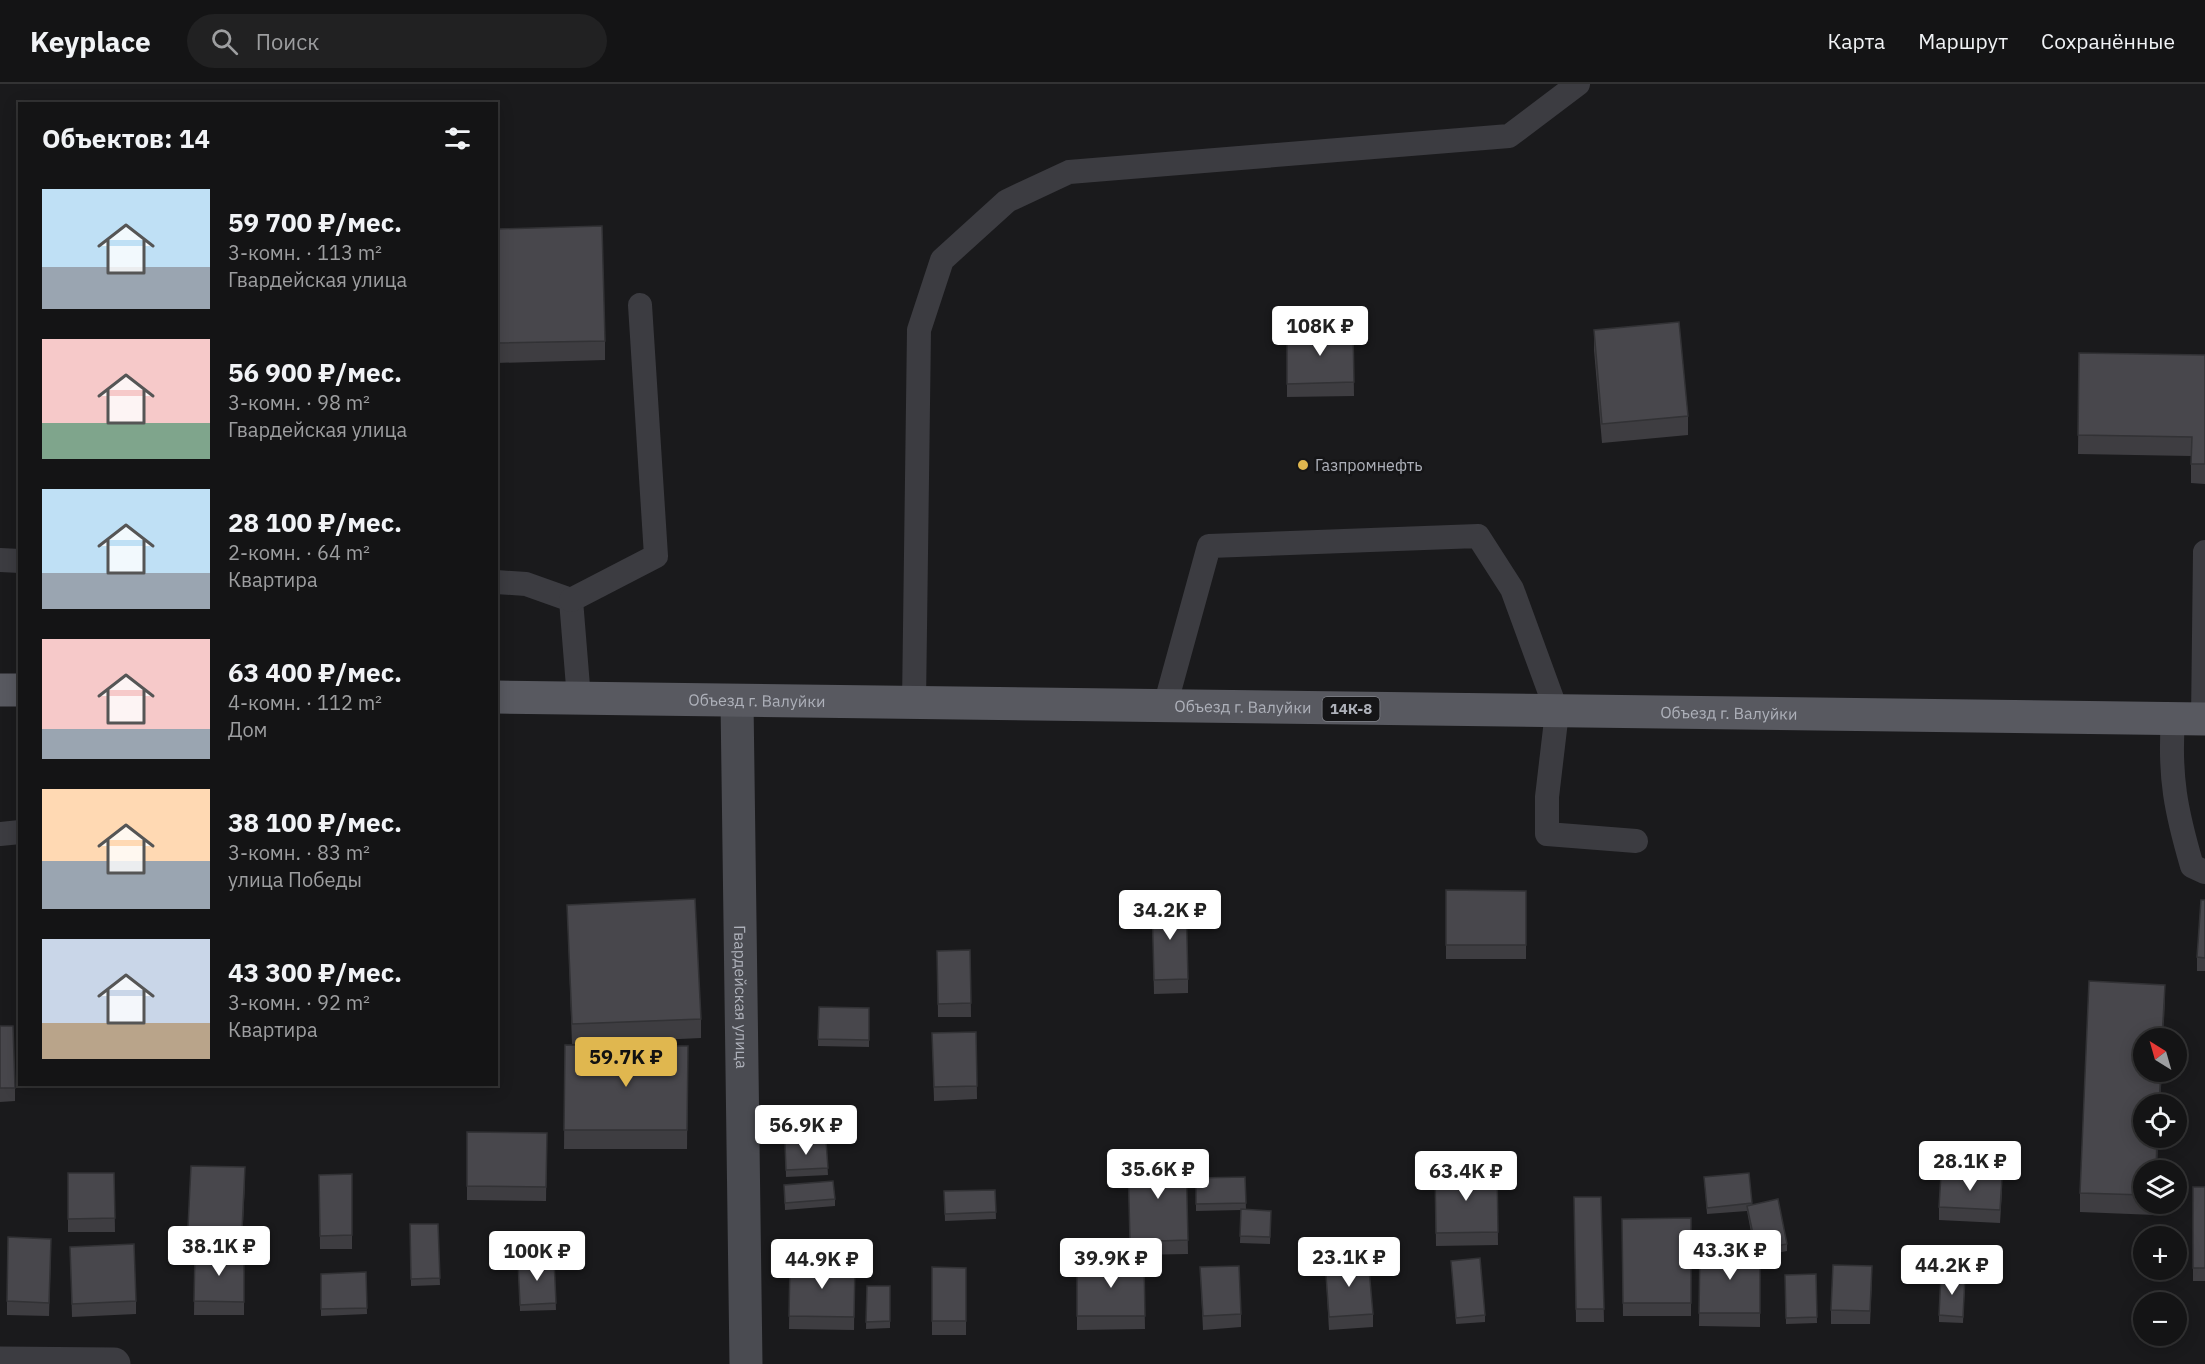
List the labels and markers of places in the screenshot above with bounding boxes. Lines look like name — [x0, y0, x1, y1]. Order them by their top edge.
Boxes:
pin: 108K ₽ — [1271, 306, 1369, 357]
place label: Газпромнефть — [1315, 455, 1423, 475]
marker: Газпромнефть — [1296, 458, 1310, 472]
pin: 34.2K ₽ — [1115, 890, 1225, 941]
pin: 59.7K ₽ — [571, 1037, 681, 1088]
pin: 56.9K ₽ — [751, 1105, 861, 1156]
pin: 28.1K ₽ — [1915, 1141, 2025, 1192]
pin: 35.6K ₽ — [1103, 1149, 1213, 1200]
pin: 63.4K ₽ — [1411, 1151, 1521, 1202]
pin: 38.1K ₽ — [164, 1226, 274, 1277]
pin: 43.3K ₽ — [1675, 1230, 1785, 1281]
pin: 100K ₽ — [488, 1231, 586, 1282]
pin: 23.1K ₽ — [1294, 1237, 1404, 1288]
pin: 39.9K ₽ — [1056, 1238, 1166, 1289]
pin: 44.9K ₽ — [767, 1239, 877, 1290]
pin: 44.2K ₽ — [1897, 1245, 2007, 1296]

